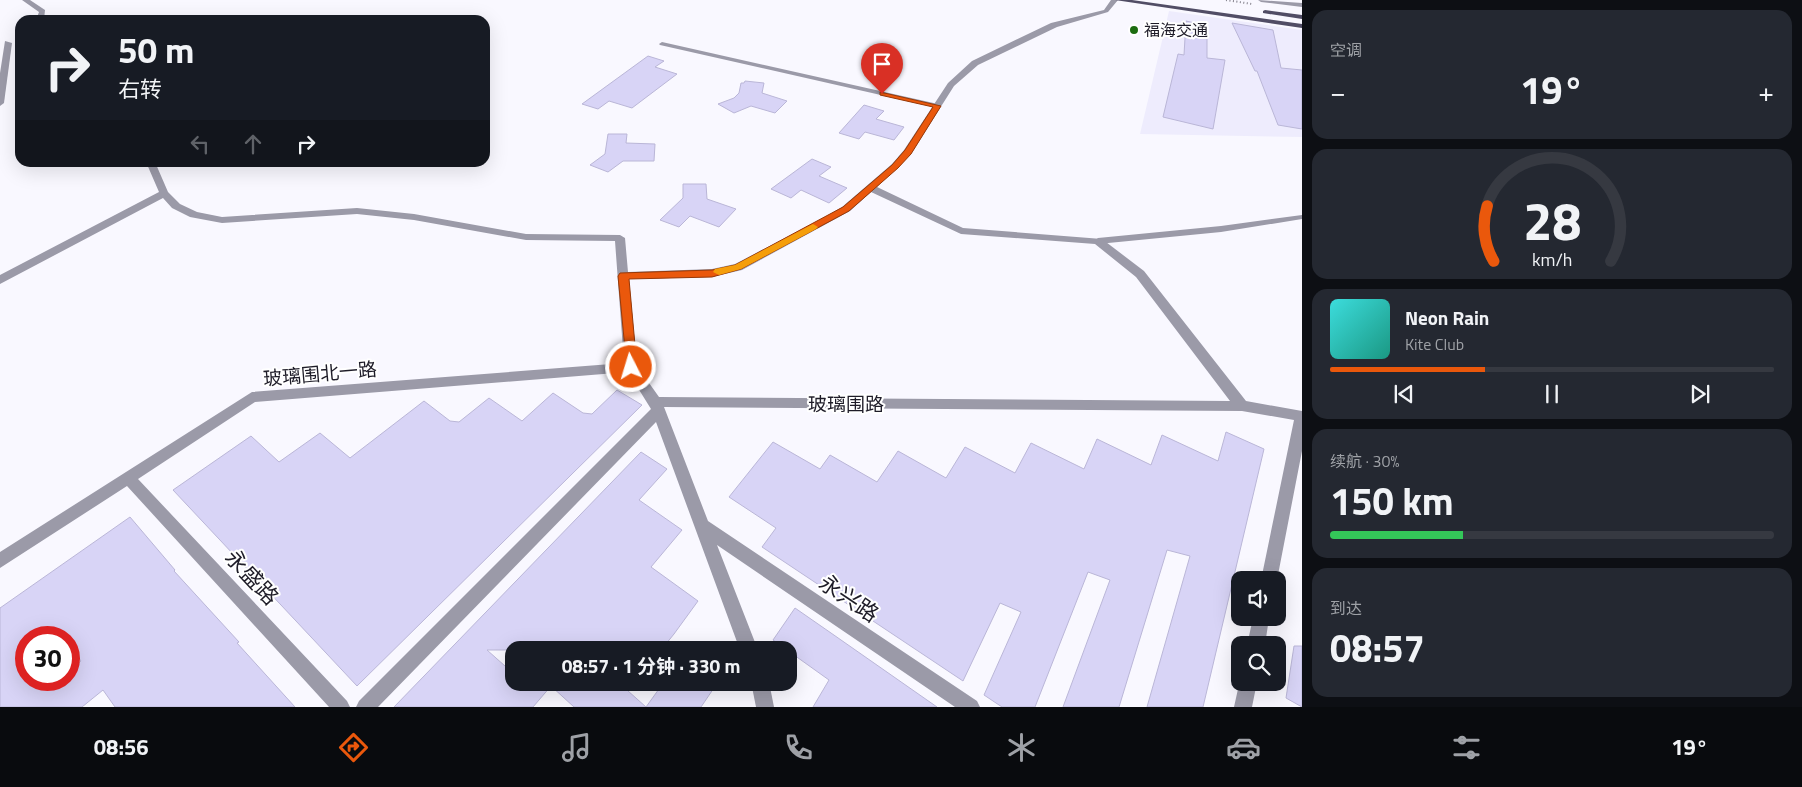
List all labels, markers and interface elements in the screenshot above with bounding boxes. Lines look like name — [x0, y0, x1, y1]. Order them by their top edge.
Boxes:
place label: 福海交通 — [1144, 18, 1208, 42]
text: 50 m — [118, 23, 194, 77]
marker: 福海交通 — [1128, 24, 1140, 36]
icon: right — [35, 35, 100, 100]
text: 空调 — [1330, 38, 1362, 62]
pin — [861, 43, 903, 94]
icon: arrive — [868, 50, 896, 78]
text: 19° — [1520, 61, 1584, 119]
text: − — [1330, 70, 1346, 113]
text: + — [1758, 70, 1774, 113]
text: 右转 — [118, 72, 162, 106]
icon: left — [186, 130, 214, 158]
icon: ahead — [239, 130, 267, 158]
icon: right — [292, 130, 320, 158]
text: 28 — [1523, 181, 1581, 260]
text: km/h — [1532, 246, 1572, 273]
text: Neon Rain — [1405, 303, 1489, 332]
text: Kite Club — [1405, 332, 1464, 356]
position arrow — [604, 340, 656, 392]
street label: 玻璃围北一路 — [262, 354, 378, 392]
icon: previous — [1390, 380, 1418, 408]
icon: pause — [1538, 380, 1566, 408]
icon: next — [1686, 380, 1714, 408]
street label: 玻璃围路 — [808, 389, 884, 418]
text: 续航 · 30% — [1330, 449, 1399, 473]
text: 150 km — [1330, 472, 1454, 530]
street label: 永盛路 — [217, 541, 287, 613]
street label: 永兴路 — [812, 565, 886, 631]
map controls — [1231, 571, 1286, 691]
button: sound — [1231, 571, 1286, 626]
text: 到达 — [1330, 596, 1362, 620]
text: 08:57 — [1330, 619, 1425, 677]
speed limit sign: 30 — [15, 626, 80, 691]
button: search — [1231, 636, 1286, 691]
text: 08:57 · 1 分钟 · 330 m — [562, 651, 740, 680]
text: 08:56 — [94, 730, 149, 764]
icon: directions — [336, 730, 371, 765]
icon: music — [559, 730, 594, 765]
icon: phone — [781, 730, 816, 765]
icon: climate — [1004, 730, 1039, 765]
icon: car — [1226, 730, 1261, 765]
icon: filters — [1449, 730, 1484, 765]
text: 19° — [1671, 730, 1708, 764]

